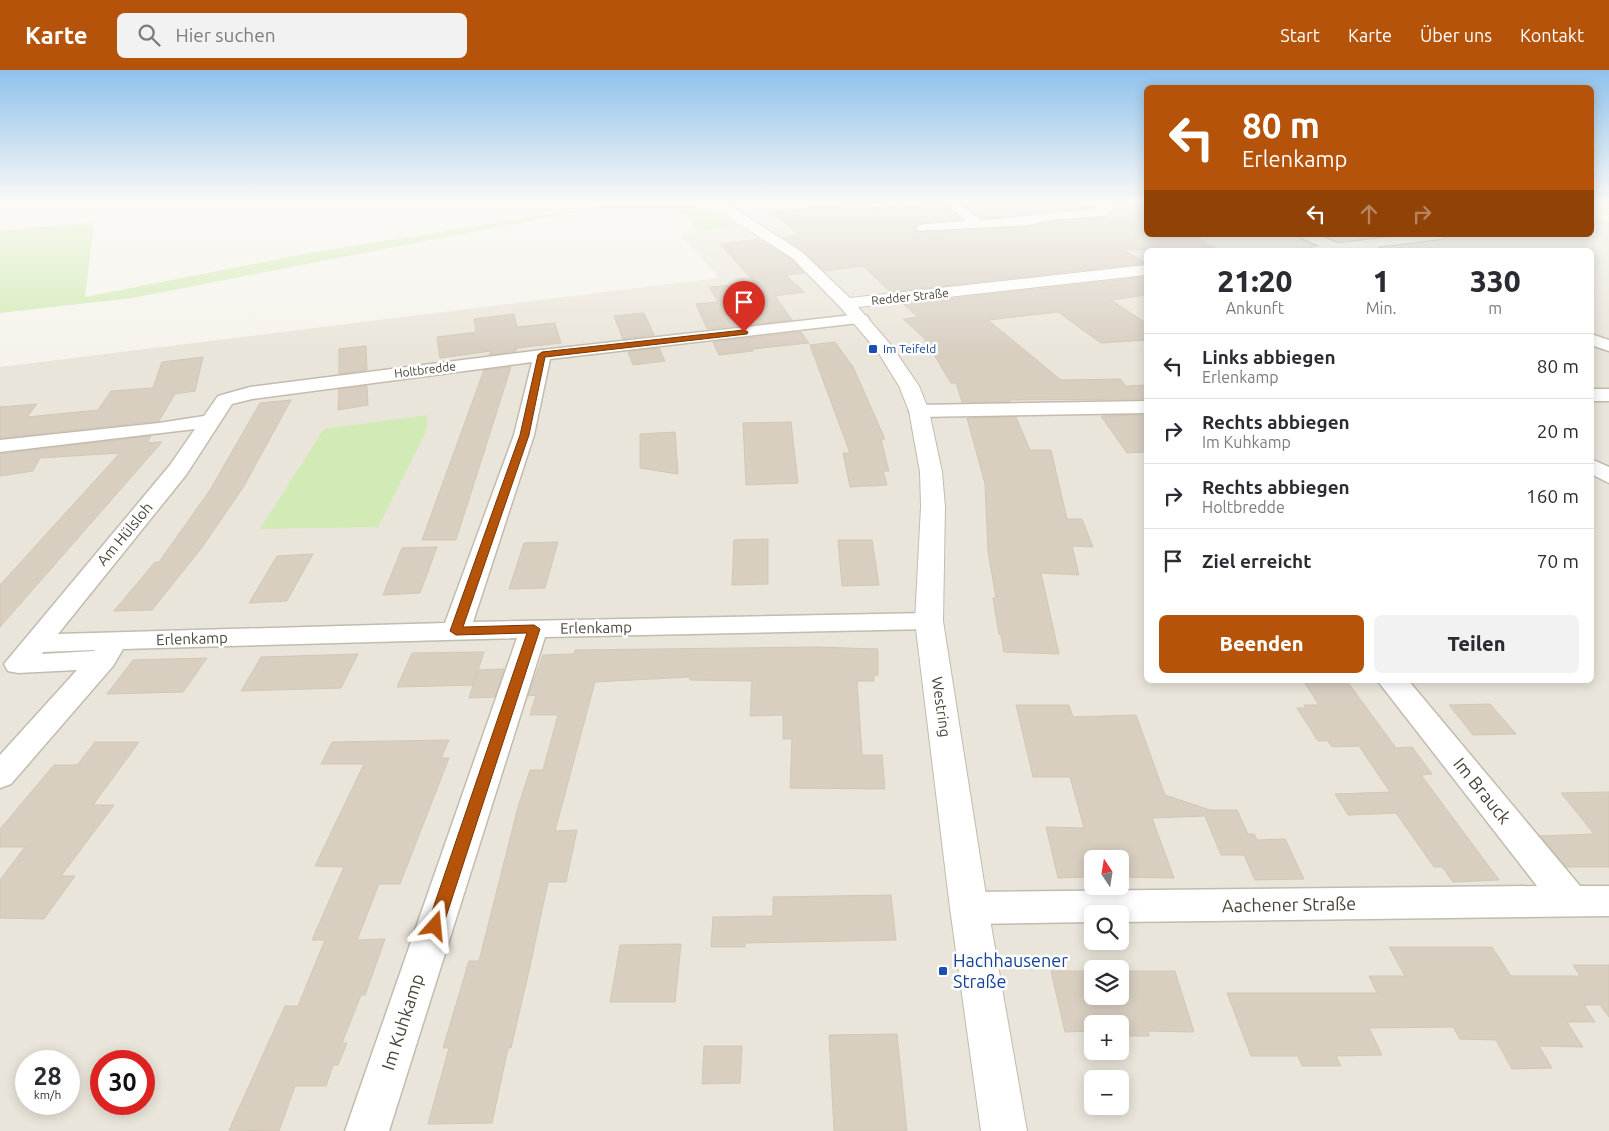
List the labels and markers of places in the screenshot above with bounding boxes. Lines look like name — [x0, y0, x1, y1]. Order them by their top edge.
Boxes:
pin — [723, 281, 765, 332]
place label: Im Teifeld — [883, 342, 936, 355]
marker: Im Teifeld — [867, 343, 879, 355]
place label: Hachhausener Straße — [953, 950, 1068, 991]
marker: Hachhausener Straße — [937, 965, 949, 977]

